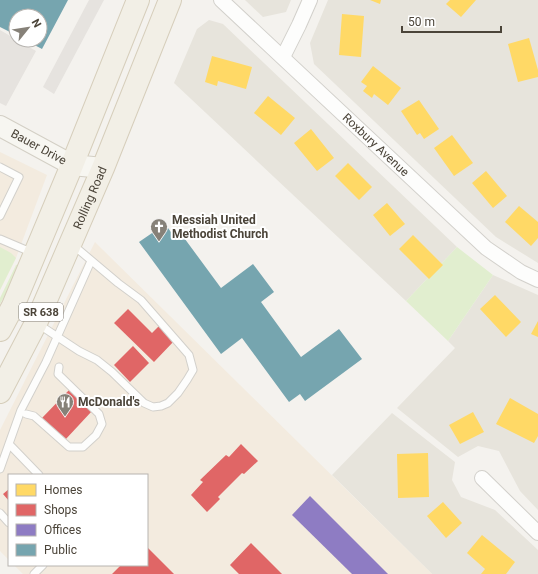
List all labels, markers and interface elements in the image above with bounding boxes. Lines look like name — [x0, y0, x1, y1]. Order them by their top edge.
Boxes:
north arrow — [8, 8, 48, 48]
scale bar — [402, 8, 501, 34]
text: 50 m — [408, 15, 435, 29]
text: N — [29, 17, 44, 30]
street label: Roxbury Avenue — [340, 110, 412, 179]
street label: Bauer Drive — [9, 126, 69, 168]
street label: Rolling Road — [70, 164, 110, 232]
place label: Messiah United Methodist Church — [172, 213, 269, 241]
church icon: Messiah United Methodist Church — [149, 217, 169, 242]
road number: SR 638 — [19, 303, 63, 321]
restaurant icon: McDonald's — [55, 392, 75, 417]
place label: McDonald's — [78, 395, 140, 409]
legend — [8, 474, 148, 566]
text: Homes — [44, 483, 82, 497]
text: Shops — [44, 503, 78, 517]
text: Offices — [44, 523, 81, 537]
text: Public — [44, 543, 77, 557]

